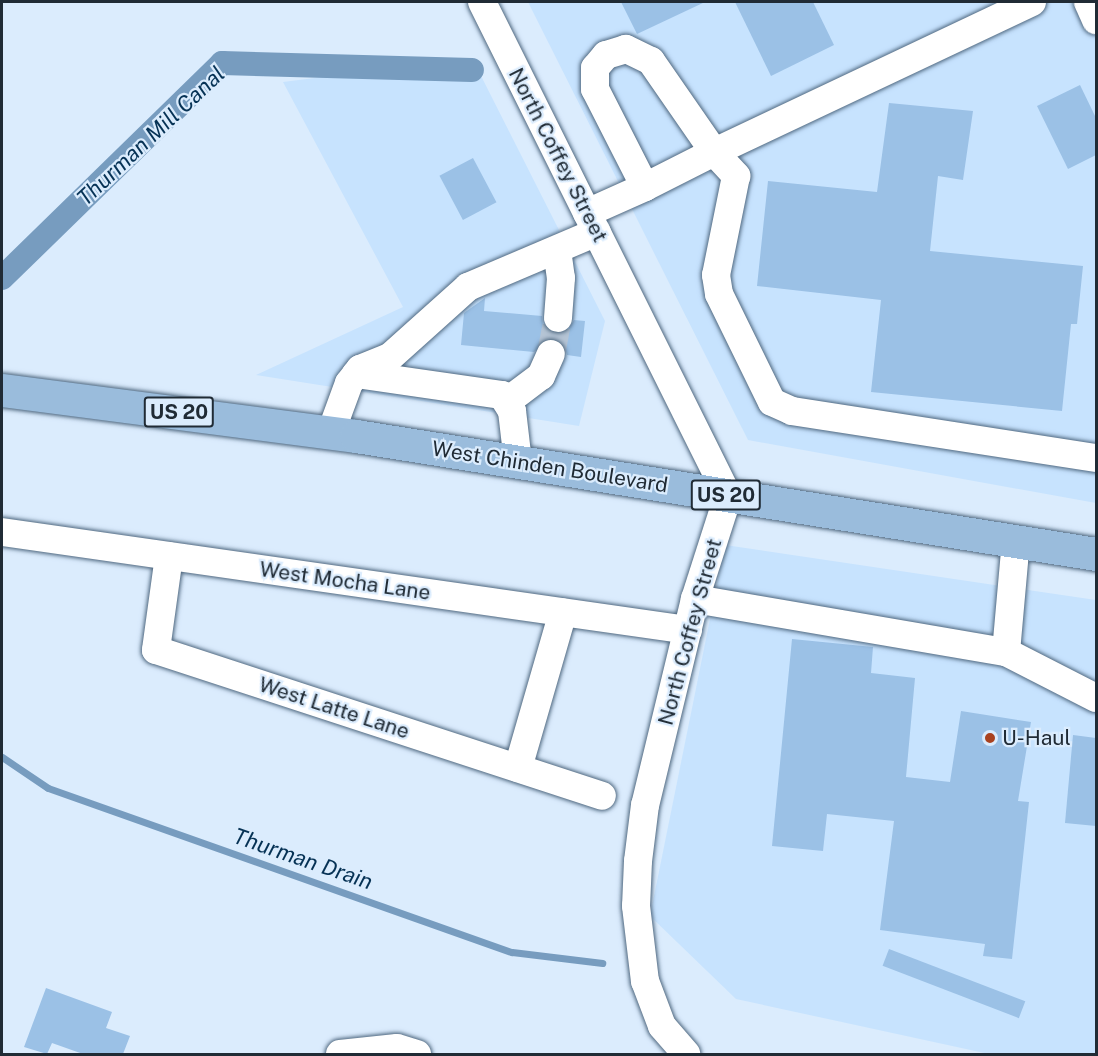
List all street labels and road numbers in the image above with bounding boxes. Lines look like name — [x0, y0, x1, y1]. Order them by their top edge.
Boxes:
street label: North Coffey Street — [503, 64, 613, 246]
road number: US 20 — [143, 395, 215, 429]
street label: West Chinden Boulevard — [430, 436, 670, 498]
road number: US 20 — [690, 478, 762, 512]
street label: North Coffey Street — [653, 536, 727, 728]
street label: West Mocha Lane — [258, 557, 432, 605]
street label: West Latte Lane — [255, 672, 413, 744]

